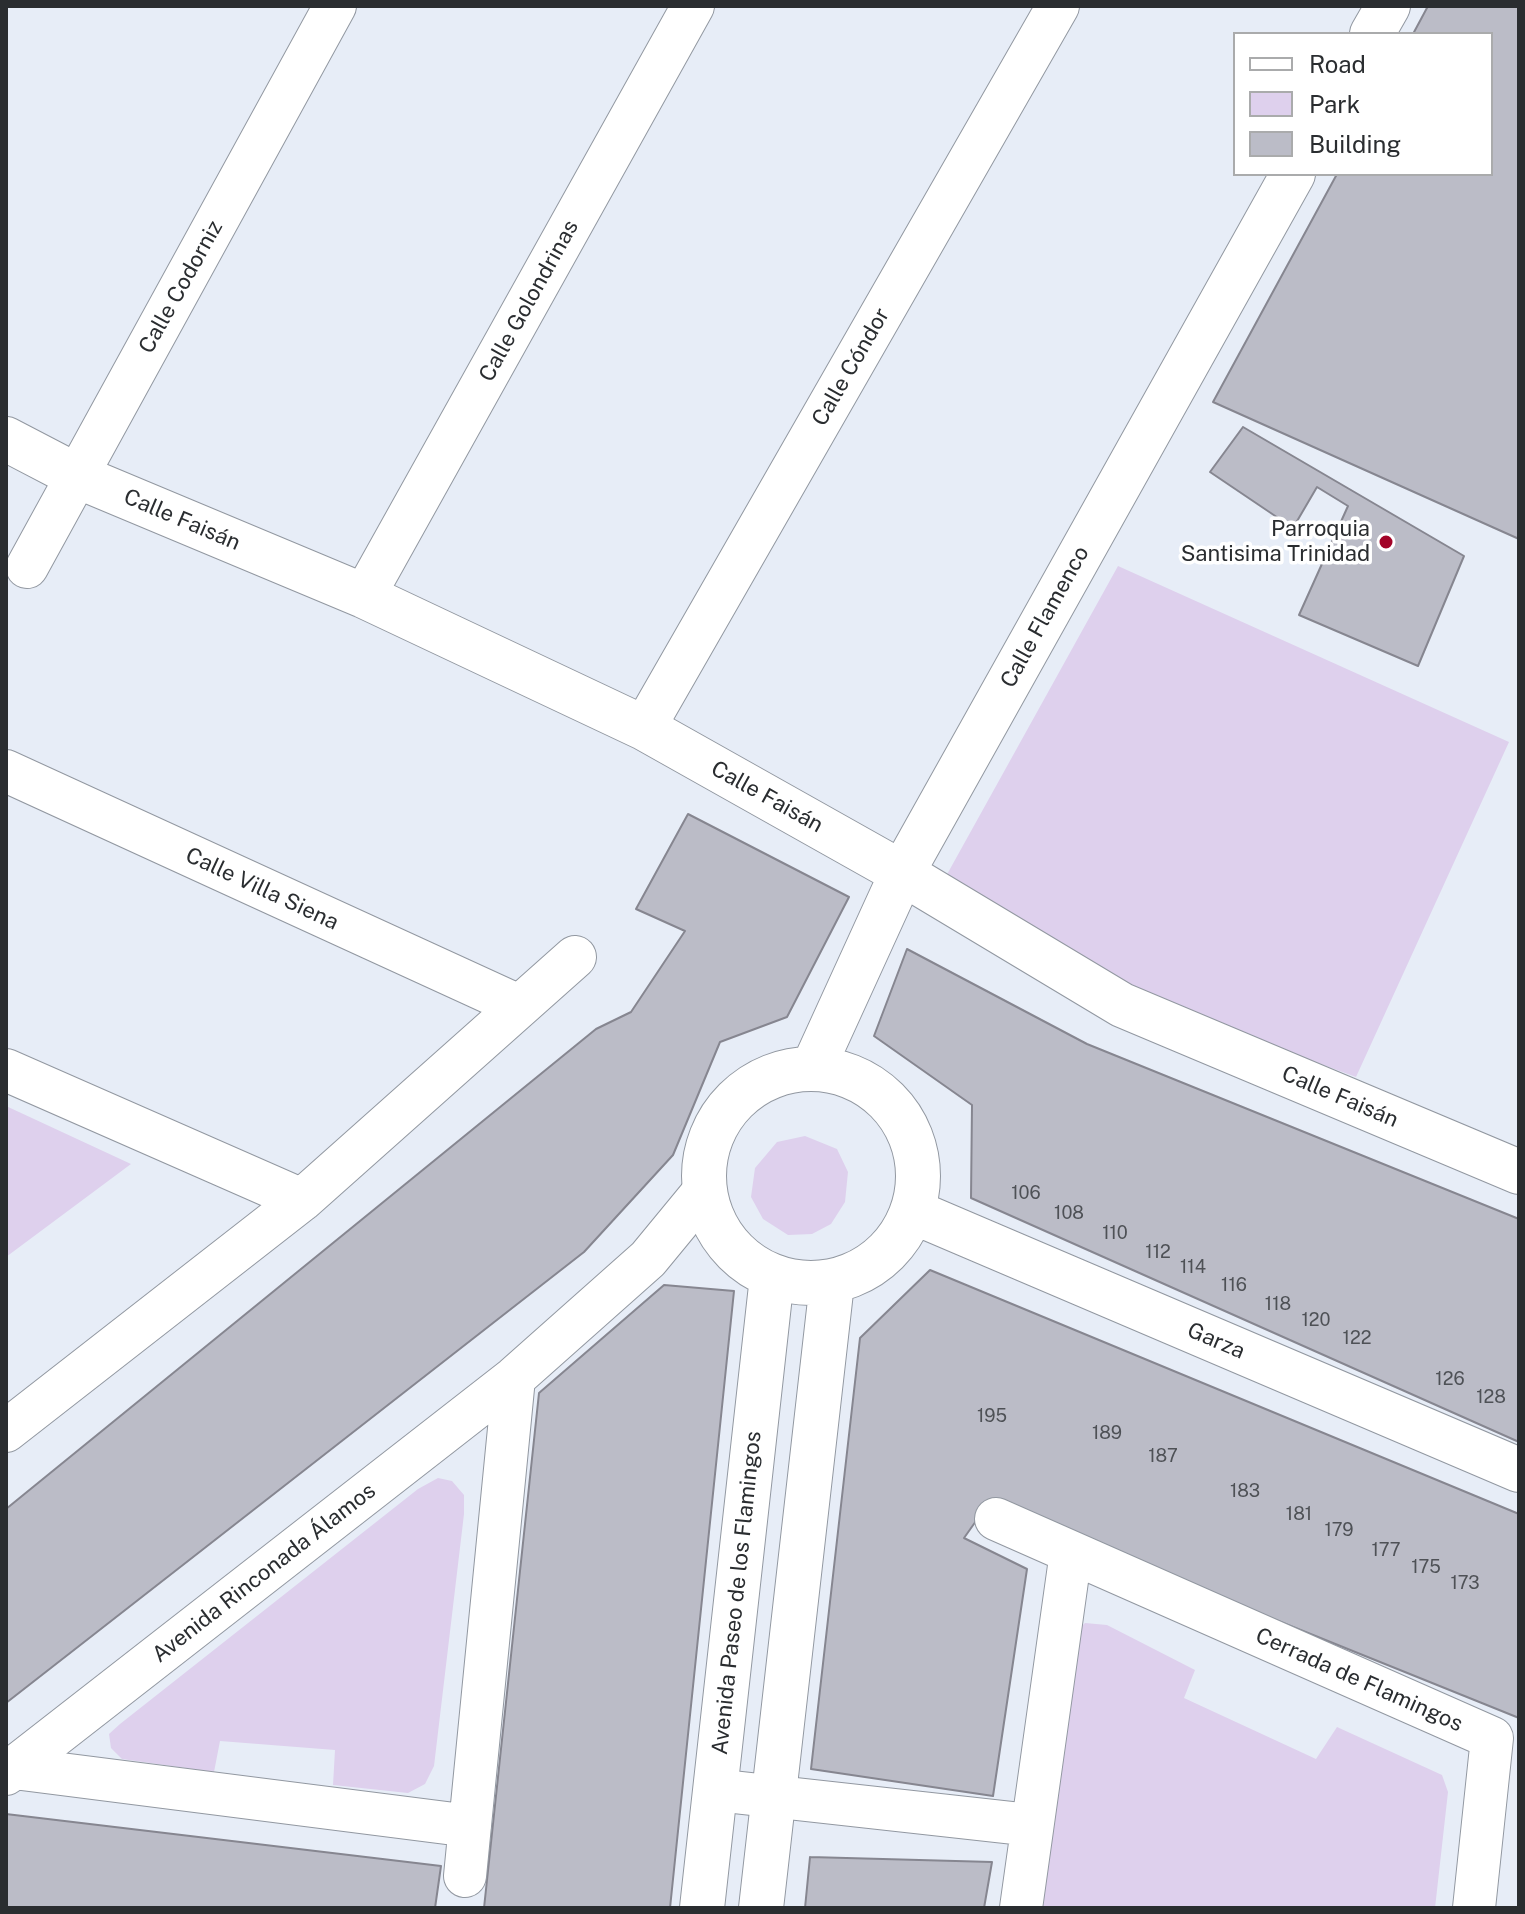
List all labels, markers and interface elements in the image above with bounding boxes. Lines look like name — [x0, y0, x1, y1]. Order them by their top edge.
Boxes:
legend — [1233, 32, 1493, 176]
text: Road — [1309, 50, 1366, 78]
text: Park — [1309, 90, 1360, 118]
text: Building — [1309, 130, 1401, 158]
street label: Calle Codorniz — [134, 216, 228, 358]
street label: Calle Golondrinas — [474, 216, 584, 386]
street label: Calle Cóndor — [807, 303, 895, 431]
street label: Calle Faisán — [120, 484, 244, 556]
place label: Parroquia Santisima Trinidad — [1181, 516, 1370, 568]
marker: Parroquia Santisima Trinidad — [1377, 533, 1395, 551]
street label: Calle Flamenco — [995, 542, 1095, 692]
street label: Calle Faisán — [706, 755, 828, 839]
street label: Calle Villa Siena — [181, 842, 343, 936]
street label: Calle Faisán — [1278, 1061, 1402, 1133]
house number: 106 — [1011, 1182, 1041, 1204]
house number: 108 — [1054, 1202, 1084, 1224]
house number: 110 — [1102, 1222, 1128, 1244]
house number: 112 — [1145, 1241, 1171, 1263]
house number: 114 — [1180, 1256, 1206, 1278]
house number: 116 — [1221, 1274, 1247, 1296]
house number: 118 — [1265, 1293, 1291, 1315]
house number: 120 — [1301, 1309, 1331, 1331]
street label: Garza — [1183, 1317, 1249, 1365]
house number: 122 — [1343, 1327, 1371, 1349]
house number: 126 — [1435, 1368, 1465, 1390]
house number: 128 — [1476, 1386, 1506, 1408]
house number: 195 — [977, 1405, 1007, 1427]
house number: 189 — [1092, 1422, 1122, 1444]
street label: Avenida Paseo de los Flamingos — [707, 1430, 767, 1756]
house number: 187 — [1148, 1445, 1178, 1467]
street label: Avenida Rinconada Álamos — [147, 1478, 381, 1668]
house number: 183 — [1230, 1480, 1260, 1502]
house number: 181 — [1286, 1503, 1312, 1525]
house number: 179 — [1324, 1519, 1354, 1541]
house number: 177 — [1371, 1539, 1401, 1561]
house number: 175 — [1411, 1556, 1441, 1578]
house number: 173 — [1450, 1572, 1480, 1594]
street label: Cerrada de Flamingos — [1251, 1622, 1467, 1738]

